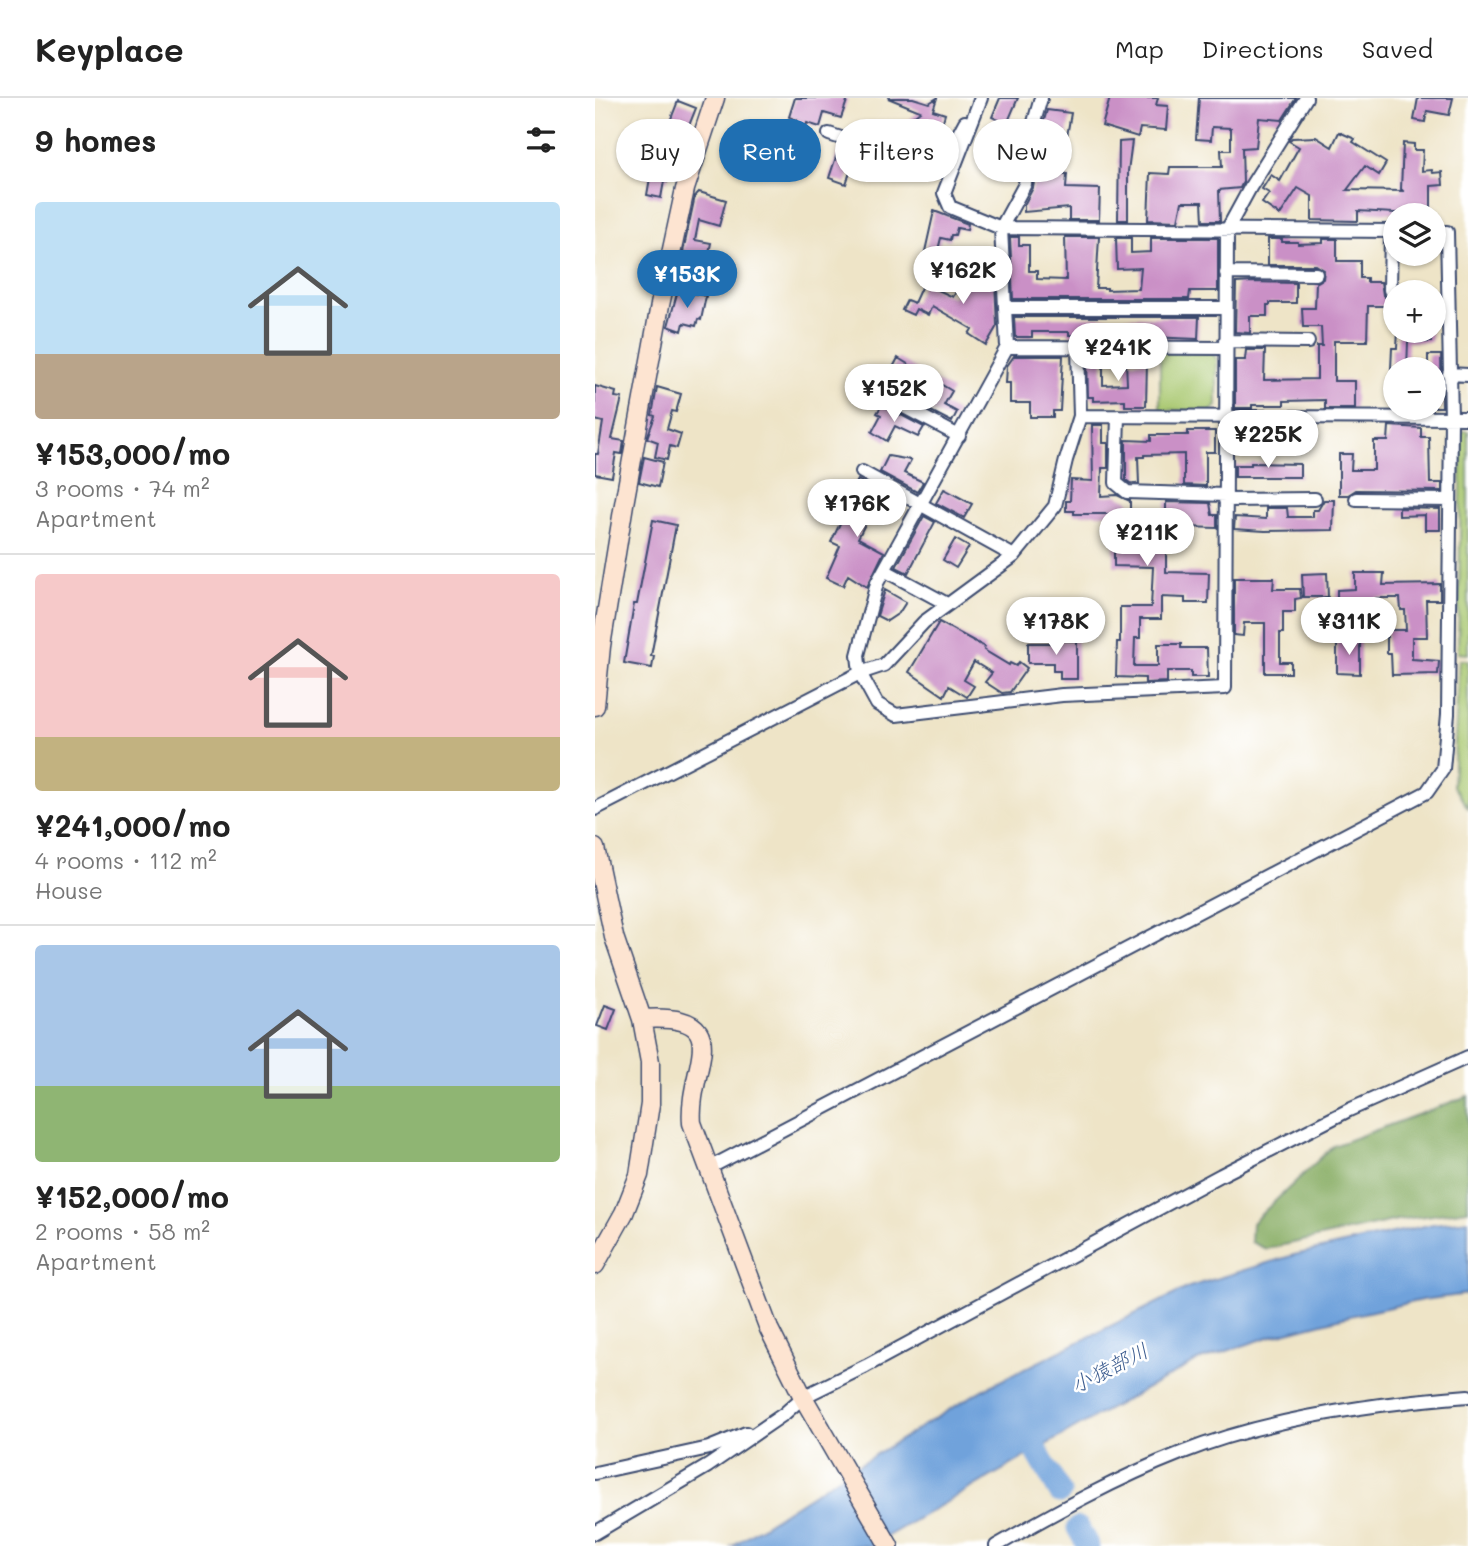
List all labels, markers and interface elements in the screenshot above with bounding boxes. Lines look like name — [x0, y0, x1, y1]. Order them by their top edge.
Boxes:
text: Keyplace — [35, 27, 184, 70]
text: Map — [1115, 33, 1164, 64]
text: Directions — [1202, 33, 1324, 64]
text: Saved — [1362, 33, 1433, 64]
chip: Buy — [616, 119, 705, 182]
chip: Rent — [719, 119, 821, 182]
chip: Filters — [835, 119, 959, 182]
chip: New — [973, 119, 1072, 182]
text: 9 homes — [35, 120, 156, 160]
icon: filters — [522, 121, 560, 159]
map controls — [1383, 203, 1446, 420]
button: layers — [1383, 203, 1446, 266]
pin: ¥162K — [914, 246, 1012, 306]
icon: home — [235, 248, 361, 374]
pin: ¥153K — [638, 250, 736, 310]
text: ¥162K — [929, 254, 997, 284]
text: ¥153K — [653, 258, 721, 288]
button: + — [1383, 280, 1446, 343]
pin: ¥241K — [1069, 324, 1167, 383]
text: ¥241K — [1084, 331, 1152, 361]
button: − — [1383, 357, 1446, 420]
pin: ¥152K — [845, 364, 943, 424]
text: ¥152K — [861, 372, 927, 402]
pin: ¥225K — [1219, 410, 1317, 470]
text: ¥225K — [1233, 418, 1303, 448]
text: ¥153,000/mo — [35, 433, 230, 473]
text: 3 rooms · 74 m² — [35, 473, 210, 503]
pin: ¥176K — [808, 480, 906, 539]
text: ¥176K — [823, 487, 891, 517]
text: Apartment — [35, 503, 157, 533]
pin: ¥211K — [1098, 508, 1196, 568]
text: ¥211K — [1115, 516, 1179, 546]
pin: ¥178K — [1007, 598, 1105, 657]
pin: ¥311K — [1300, 598, 1398, 657]
text: ¥178K — [1022, 605, 1090, 635]
text: ¥311K — [1317, 605, 1381, 635]
icon: home — [235, 620, 361, 746]
text: ¥241,000/mo — [35, 805, 230, 845]
text: 4 rooms · 112 m² — [35, 845, 217, 875]
text: House — [35, 875, 103, 905]
icon: home — [235, 991, 361, 1117]
text: ¥152,000/mo — [35, 1176, 229, 1216]
text: 2 rooms · 58 m² — [35, 1216, 210, 1246]
text: Apartment — [35, 1246, 157, 1276]
water label: 小猿部川 — [1065, 1336, 1153, 1398]

